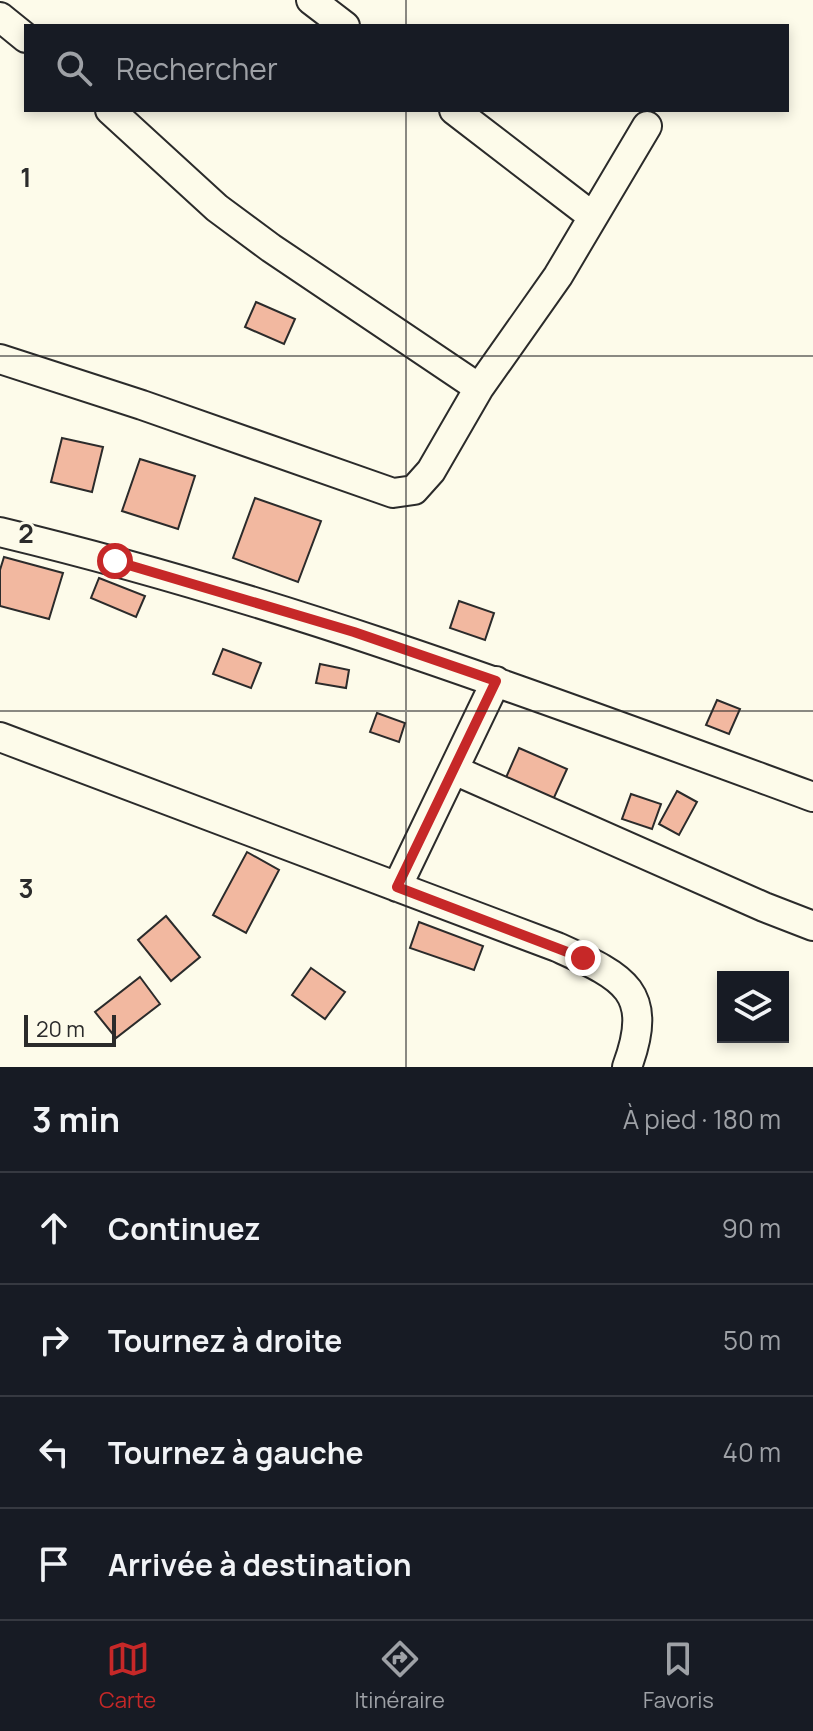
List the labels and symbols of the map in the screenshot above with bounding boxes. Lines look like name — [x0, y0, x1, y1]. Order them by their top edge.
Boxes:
text: 1 — [20, 159, 32, 195]
text: 2 — [18, 515, 34, 551]
route start — [97, 543, 133, 579]
text: 3 — [18, 870, 34, 906]
route end — [565, 940, 601, 976]
scale bar — [24, 1011, 116, 1047]

